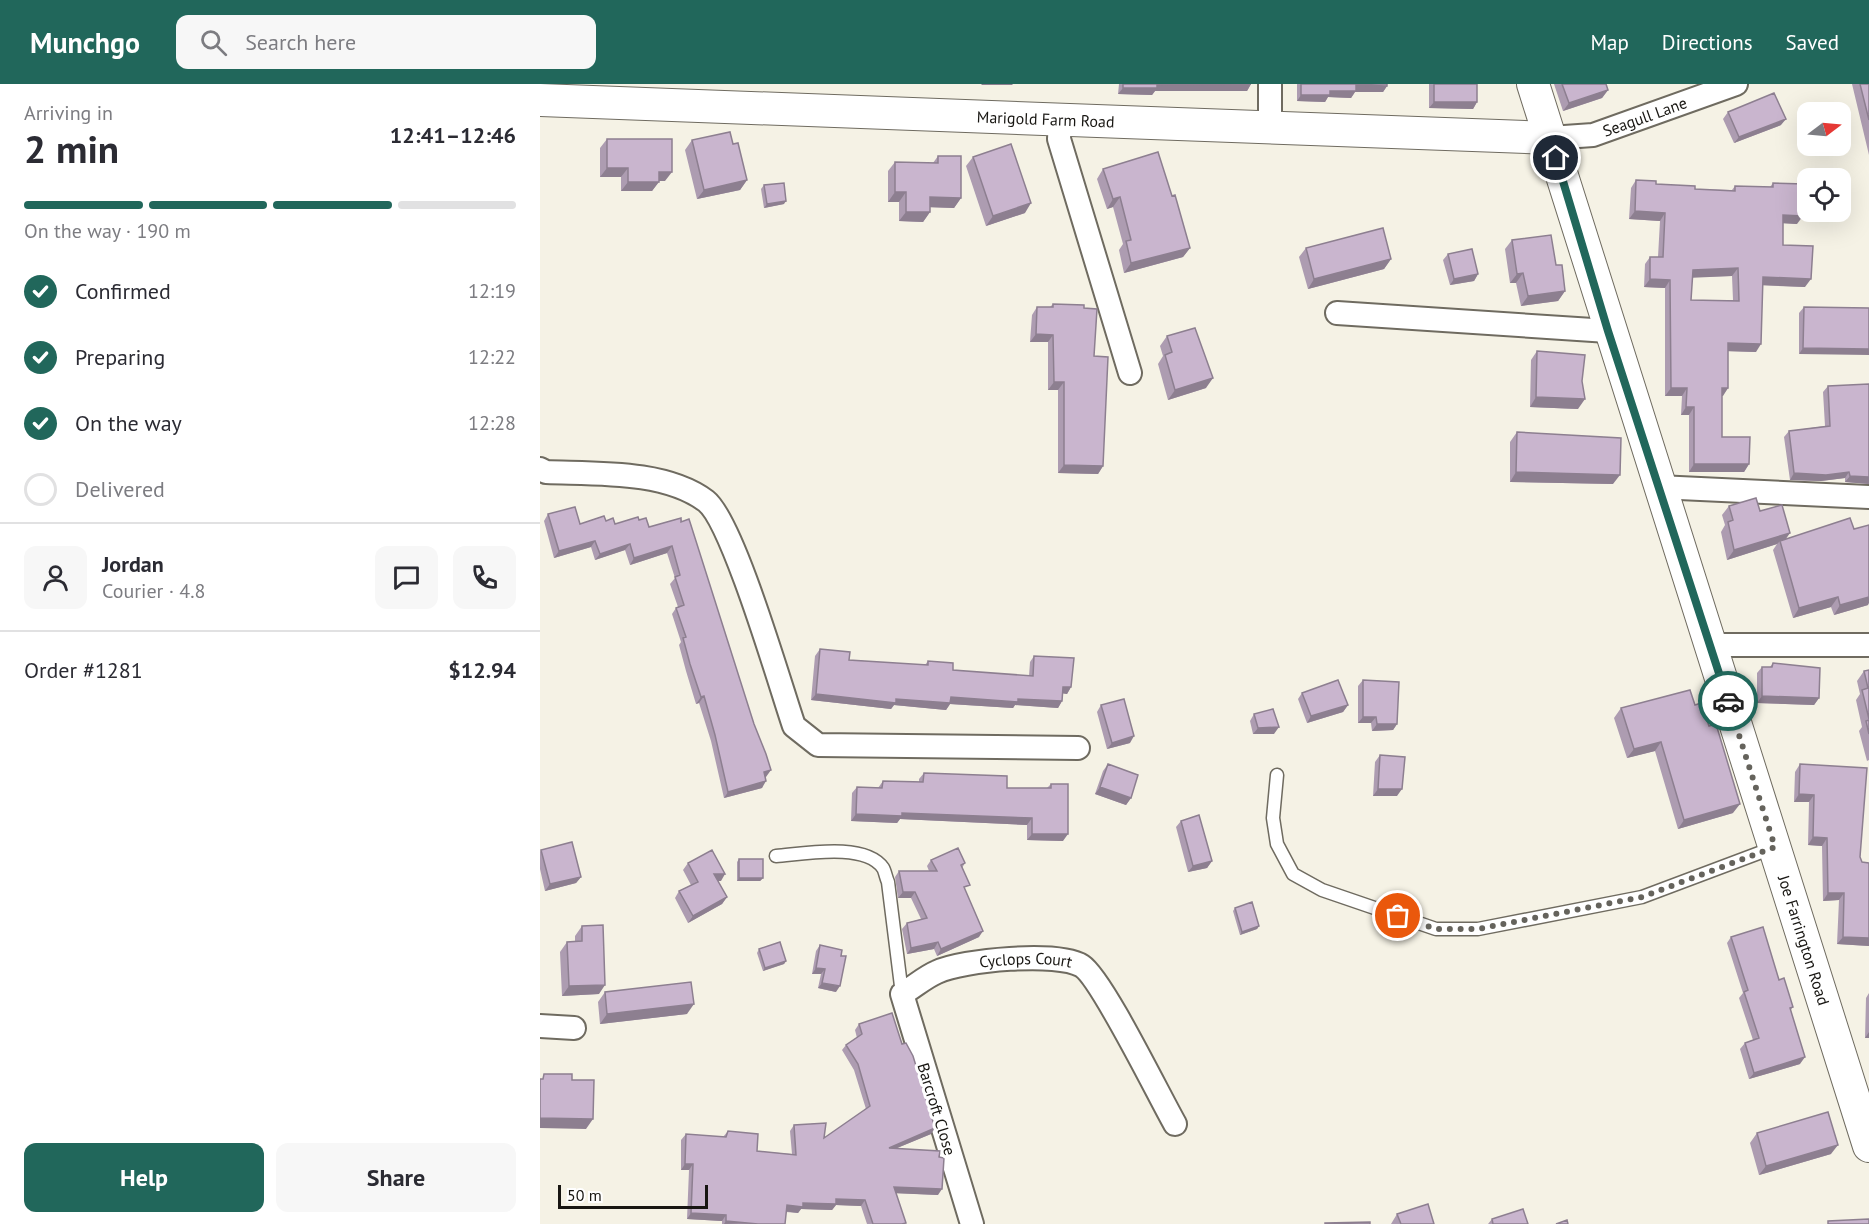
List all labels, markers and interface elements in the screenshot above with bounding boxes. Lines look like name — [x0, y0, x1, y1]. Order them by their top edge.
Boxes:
search box — [176, 15, 596, 69]
text: Munchgo — [30, 24, 140, 61]
icon: search — [197, 26, 230, 59]
text: Search here — [245, 28, 356, 56]
text: Map — [1590, 29, 1629, 56]
text: Directions — [1662, 29, 1753, 56]
text: Saved — [1786, 29, 1839, 56]
street label: Seagull Lane — [1600, 92, 1690, 141]
text: Arriving in — [24, 100, 113, 126]
north arrow — [1797, 102, 1851, 156]
map controls — [1797, 102, 1851, 222]
street label: Marigold Farm Road — [976, 106, 1115, 132]
text: 12:41–12:46 — [390, 121, 516, 149]
text: 2 min — [24, 123, 119, 174]
pin — [1530, 132, 1581, 183]
icon: home — [1539, 141, 1572, 174]
button: locate — [1797, 168, 1851, 222]
text: On the way · 190 m — [24, 218, 191, 244]
icon: check — [24, 275, 57, 308]
text: Confirmed — [75, 277, 171, 305]
text: 12:19 — [468, 278, 516, 304]
icon: check — [24, 341, 57, 374]
text: Preparing — [75, 343, 165, 371]
text: 12:22 — [468, 344, 516, 370]
icon: check — [24, 407, 57, 440]
text: On the way — [75, 409, 182, 437]
text: 12:28 — [468, 410, 516, 436]
text: Delivered — [75, 475, 165, 503]
button: person — [24, 546, 87, 609]
button: chat — [375, 546, 438, 609]
button: phone — [453, 546, 516, 609]
text: Jordan — [102, 550, 164, 578]
text: Courier · 4.8 — [102, 578, 205, 604]
text: Order #1281 — [24, 656, 143, 684]
text: $12.94 — [448, 656, 516, 684]
courier — [1698, 671, 1758, 731]
icon: car — [1712, 685, 1745, 718]
street label: Joe Farrington Road — [1774, 872, 1834, 1008]
pin — [1372, 890, 1423, 941]
icon: bag — [1381, 899, 1414, 932]
street label: Cyclops Court — [978, 948, 1075, 972]
street label: Barcroft Close — [913, 1060, 961, 1158]
button: Help — [24, 1143, 264, 1212]
button: Share — [276, 1143, 516, 1212]
scale bar — [558, 1182, 708, 1210]
text: 50 m — [567, 1185, 602, 1205]

